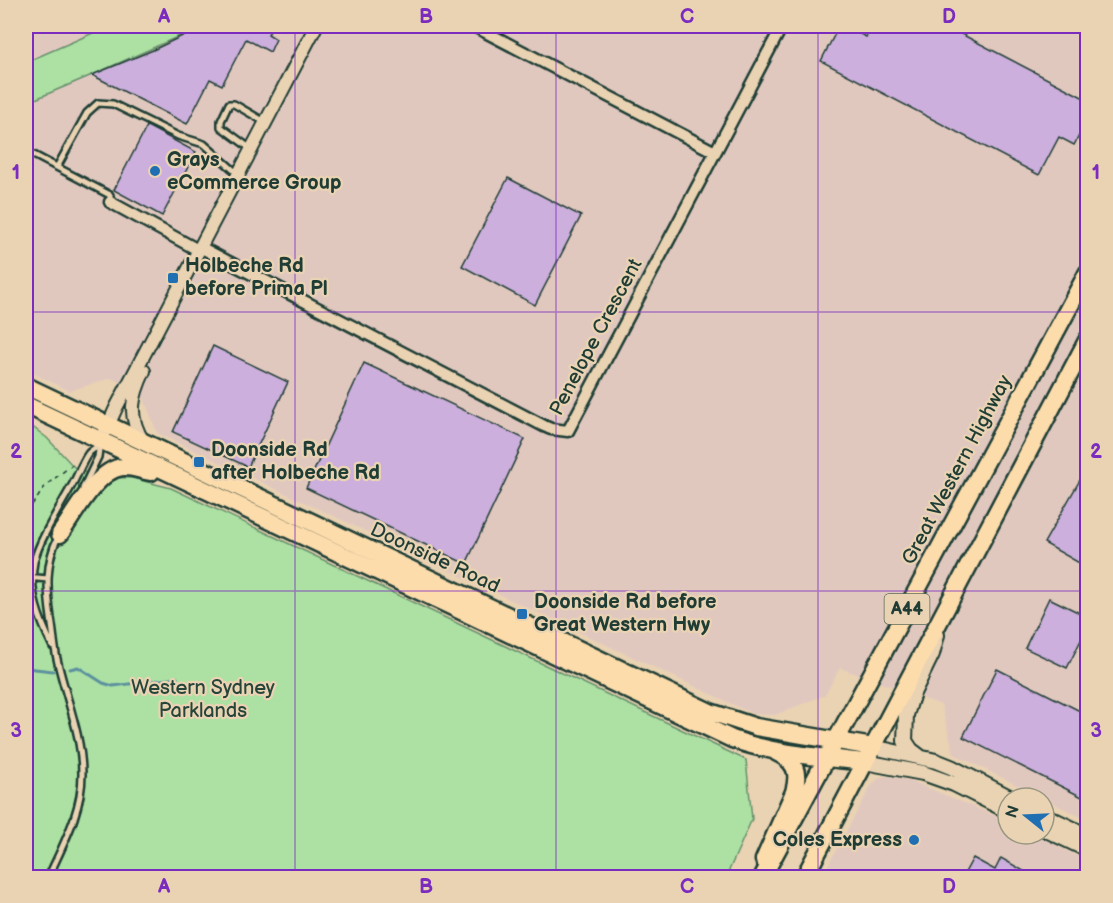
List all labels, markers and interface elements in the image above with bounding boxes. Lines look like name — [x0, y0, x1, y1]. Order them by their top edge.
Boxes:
text: A — [157, 5, 171, 29]
text: B — [419, 5, 433, 29]
text: C — [680, 5, 694, 29]
text: D — [942, 5, 956, 29]
place label: Grays eCommerce Group — [167, 148, 341, 195]
text: 1 — [12, 161, 20, 185]
text: 1 — [1092, 161, 1100, 185]
marker: Grays eCommerce Group — [148, 164, 162, 178]
place label: Holbeche Rd before Prima Pl — [185, 254, 328, 301]
street label: Penelope Crescent — [545, 255, 647, 419]
marker: Holbeche Rd before Prima Pl — [166, 271, 180, 285]
street label: Great Western Highway — [897, 371, 1017, 569]
place label: Doonside Rd after Holbeche Rd — [211, 438, 380, 485]
text: 2 — [10, 440, 22, 464]
text: 2 — [1090, 440, 1102, 464]
marker: Doonside Rd after Holbeche Rd — [192, 455, 206, 469]
street label: Doonside Road — [367, 518, 503, 598]
place label: Doonside Rd before Great Western Hwy — [534, 590, 717, 637]
road number: A44 — [884, 594, 930, 624]
marker: Doonside Rd before Great Western Hwy — [515, 607, 529, 621]
park label: Western Sydney Parklands — [131, 676, 275, 723]
text: 3 — [10, 719, 22, 743]
text: 3 — [1090, 719, 1102, 743]
north arrow — [996, 786, 1056, 846]
text: N — [1002, 803, 1024, 820]
place label: Coles Express — [773, 828, 902, 852]
marker: Coles Express — [907, 833, 921, 847]
text: A — [157, 875, 171, 899]
text: B — [419, 875, 433, 899]
text: C — [680, 875, 694, 899]
text: D — [942, 875, 956, 899]

